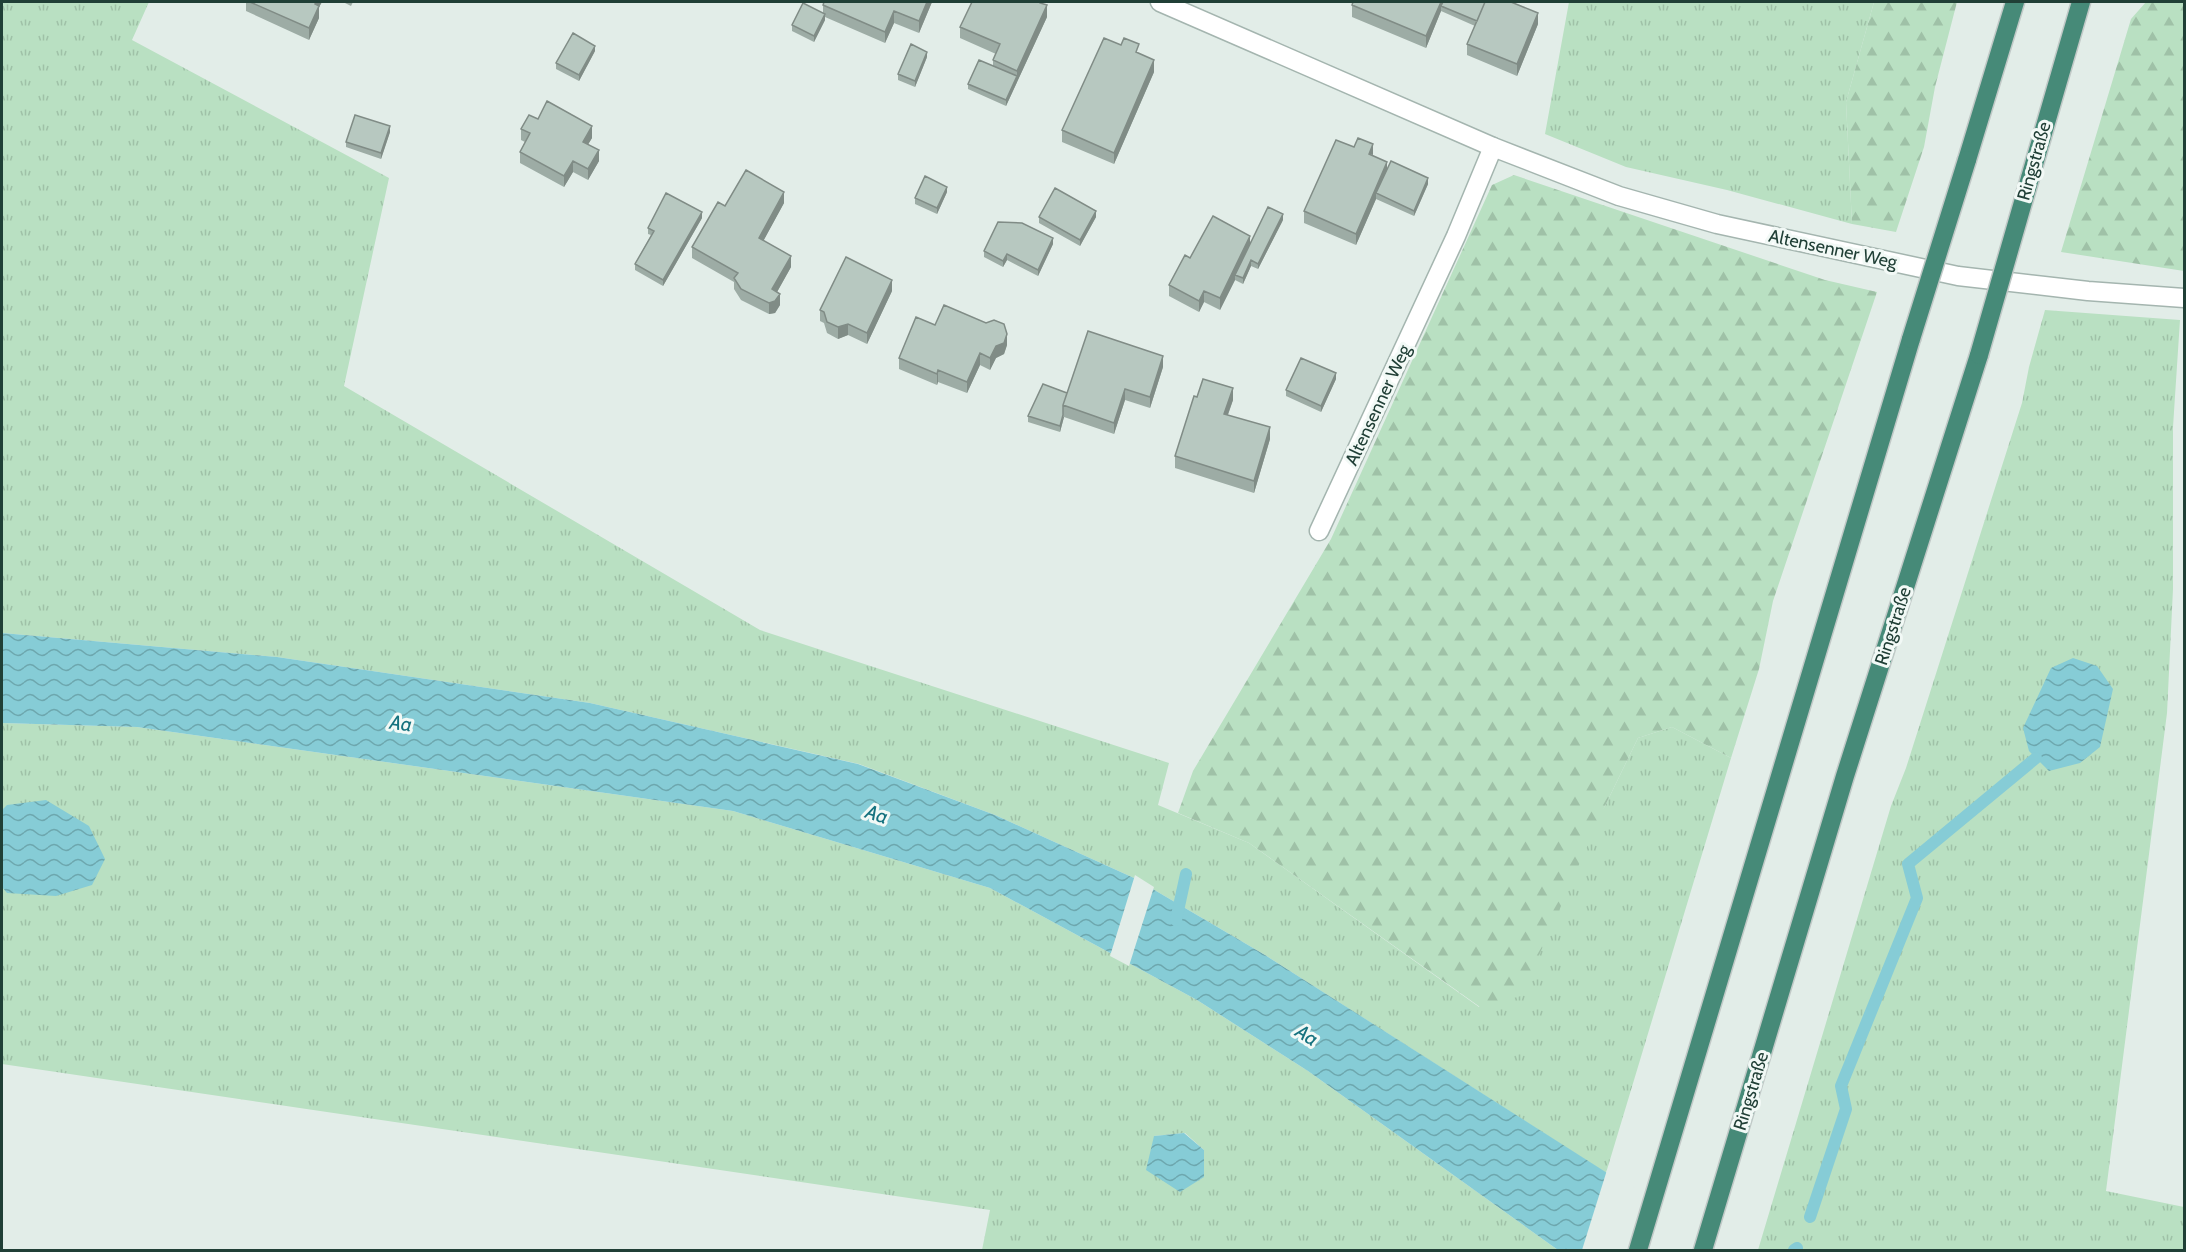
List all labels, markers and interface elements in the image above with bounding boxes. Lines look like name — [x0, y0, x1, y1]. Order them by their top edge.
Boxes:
street label: Ringstraße — [2012, 119, 2056, 203]
street label: Altensenner Weg — [1767, 225, 1900, 274]
street label: Altensenner Weg — [1340, 340, 1416, 469]
street label: Ringstraße — [1870, 584, 1916, 668]
water label: Aa — [387, 709, 414, 736]
water label: Aa — [862, 799, 891, 829]
water label: Aa — [1290, 1018, 1323, 1051]
street label: Ringstraße — [1729, 1049, 1773, 1133]

